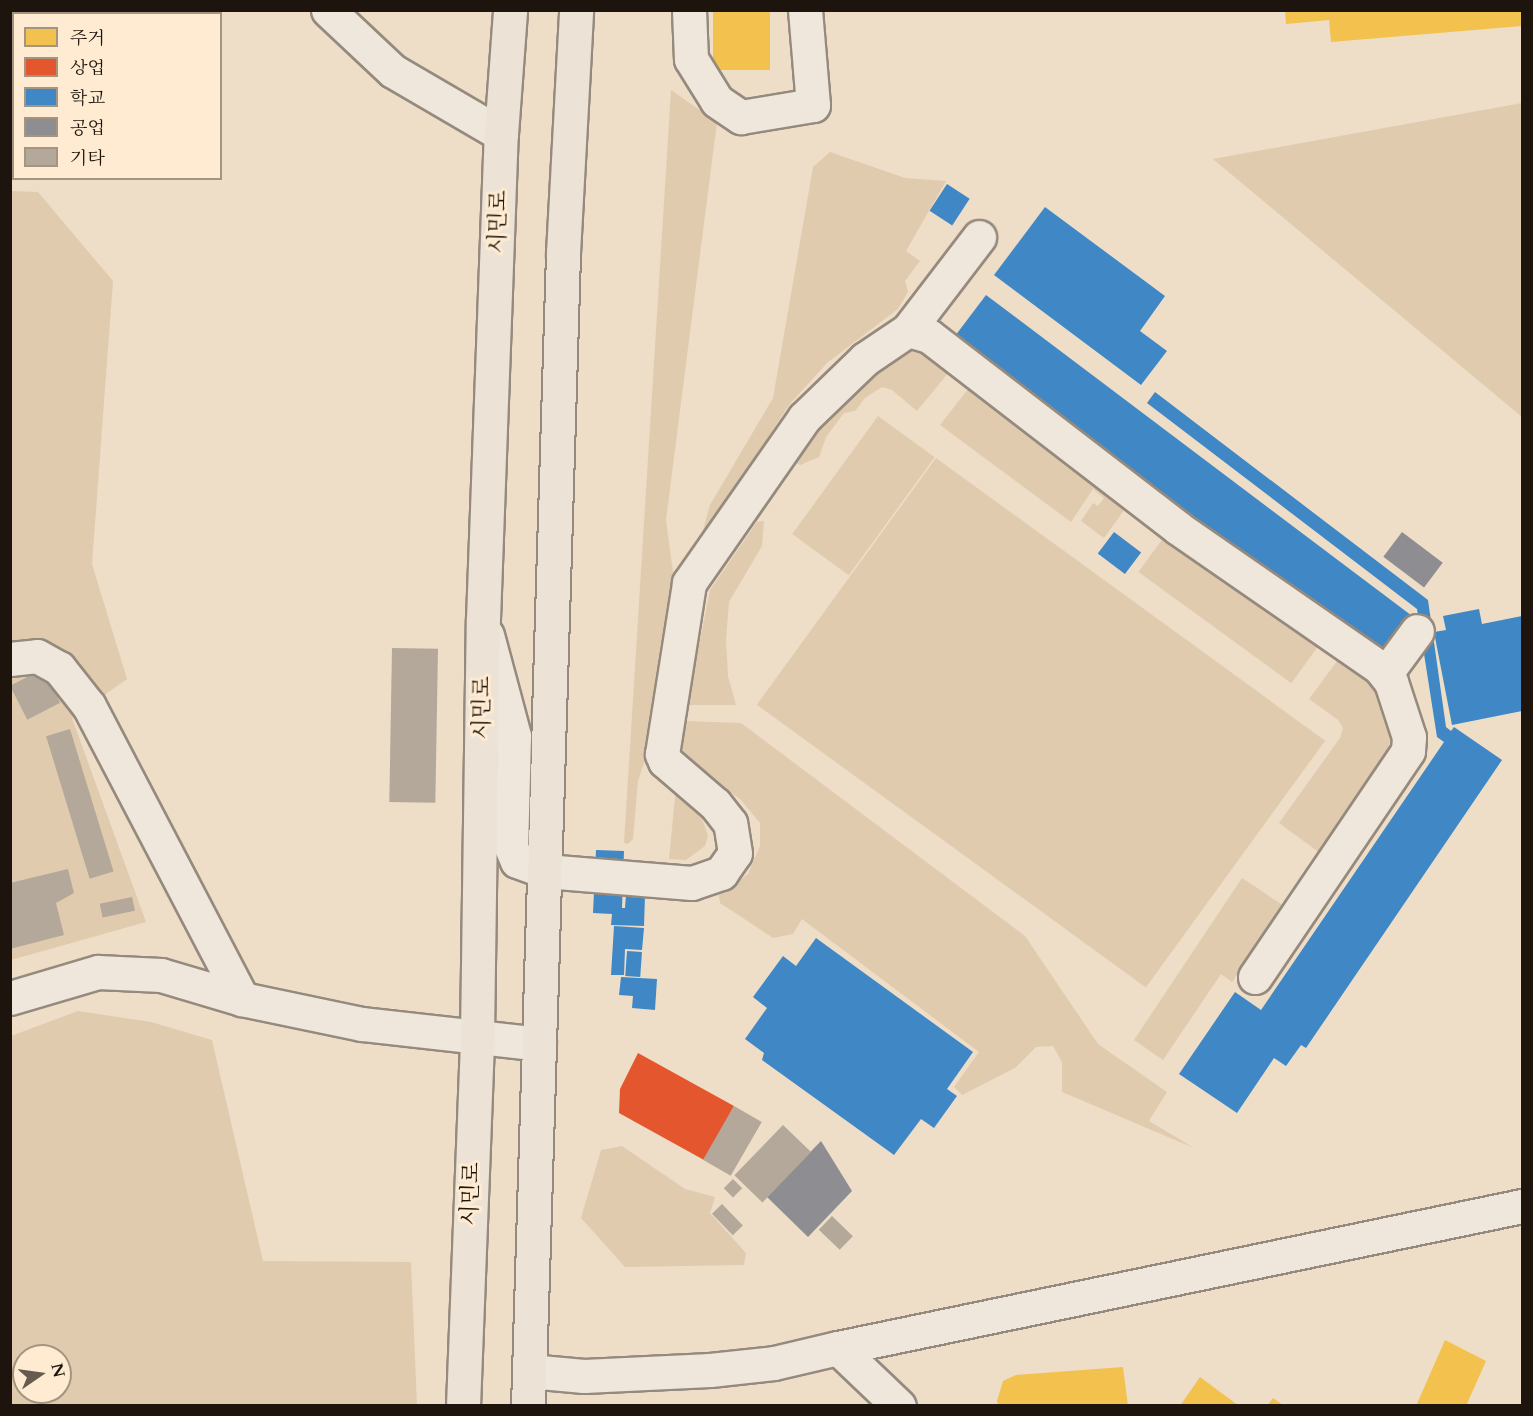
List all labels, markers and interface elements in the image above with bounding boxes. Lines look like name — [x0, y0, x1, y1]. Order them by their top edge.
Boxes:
legend — [12, 12, 222, 180]
text: 주거 — [70, 26, 105, 51]
text: 상업 — [70, 56, 105, 81]
text: 학교 — [70, 86, 105, 111]
text: 공업 — [70, 116, 105, 141]
text: 기타 — [70, 146, 105, 171]
street label: 시민로 — [484, 190, 512, 254]
street label: 시민로 — [468, 676, 496, 740]
street label: 시민로 — [457, 1162, 485, 1226]
north arrow — [12, 1344, 72, 1404]
text: N — [45, 1361, 70, 1380]

